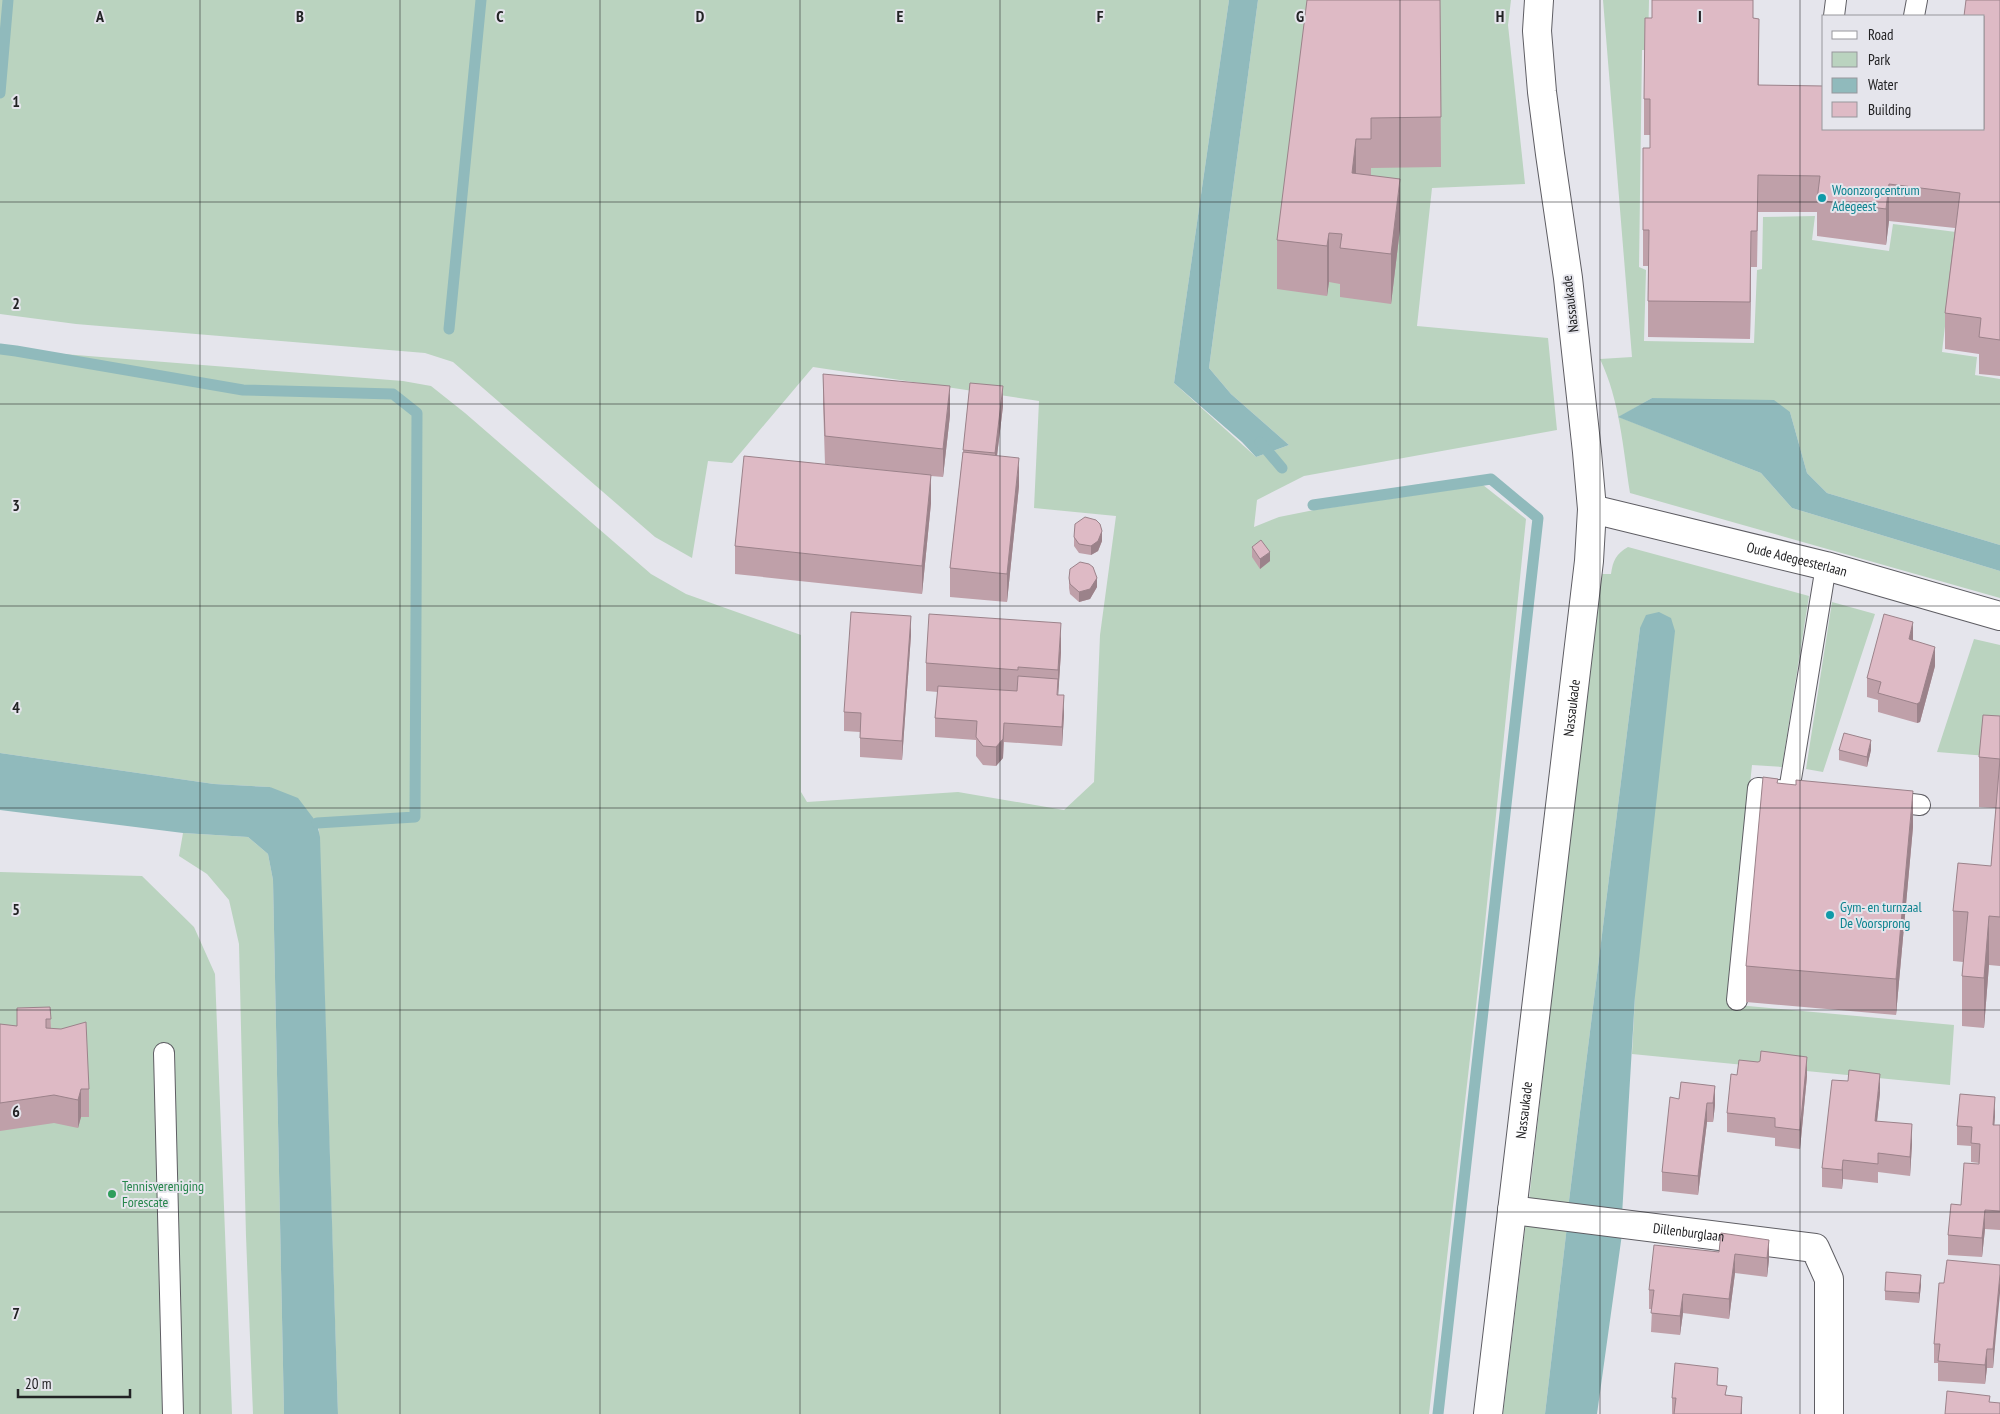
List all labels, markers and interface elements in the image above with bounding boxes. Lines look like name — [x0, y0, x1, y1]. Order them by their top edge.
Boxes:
text: A — [95, 6, 105, 26]
text: B — [296, 6, 304, 26]
text: C — [496, 6, 504, 26]
text: D — [696, 6, 705, 26]
text: E — [897, 6, 904, 26]
text: F — [1097, 6, 1104, 26]
text: G — [1296, 6, 1304, 26]
text: H — [1496, 6, 1504, 26]
text: I — [1698, 6, 1702, 26]
legend — [1822, 15, 1985, 130]
text: Road — [1868, 25, 1894, 44]
text: Park — [1868, 50, 1890, 69]
text: Water — [1868, 75, 1899, 94]
text: 1 — [12, 91, 20, 111]
text: Building — [1868, 100, 1911, 119]
place label: Woonzorgcentrum Adegeest — [1832, 181, 1920, 215]
marker: Woonzorgcentrum Adegeest — [1816, 192, 1828, 204]
street label: Nassaukade — [1558, 274, 1582, 333]
text: 2 — [12, 293, 20, 313]
text: 3 — [12, 495, 20, 515]
street label: Oude Adegeesterlaan — [1745, 538, 1849, 581]
street label: Nassaukade — [1559, 678, 1584, 737]
text: 4 — [12, 697, 20, 717]
place label: Gym- en turnzaal De Voorsprong — [1840, 898, 1922, 932]
text: 5 — [12, 899, 20, 919]
marker: Gym- en turnzaal De Voorsprong — [1824, 909, 1836, 921]
street label: Nassaukade — [1512, 1080, 1536, 1140]
text: 6 — [12, 1101, 20, 1121]
place label: Tennisvereniging Forescate — [122, 1177, 204, 1211]
marker: Tennisvereniging Forescate — [106, 1188, 118, 1200]
street label: Dillenburglaan — [1652, 1219, 1725, 1246]
text: 7 — [12, 1303, 20, 1323]
scale bar — [18, 1366, 130, 1398]
text: 20 m — [25, 1374, 51, 1393]

